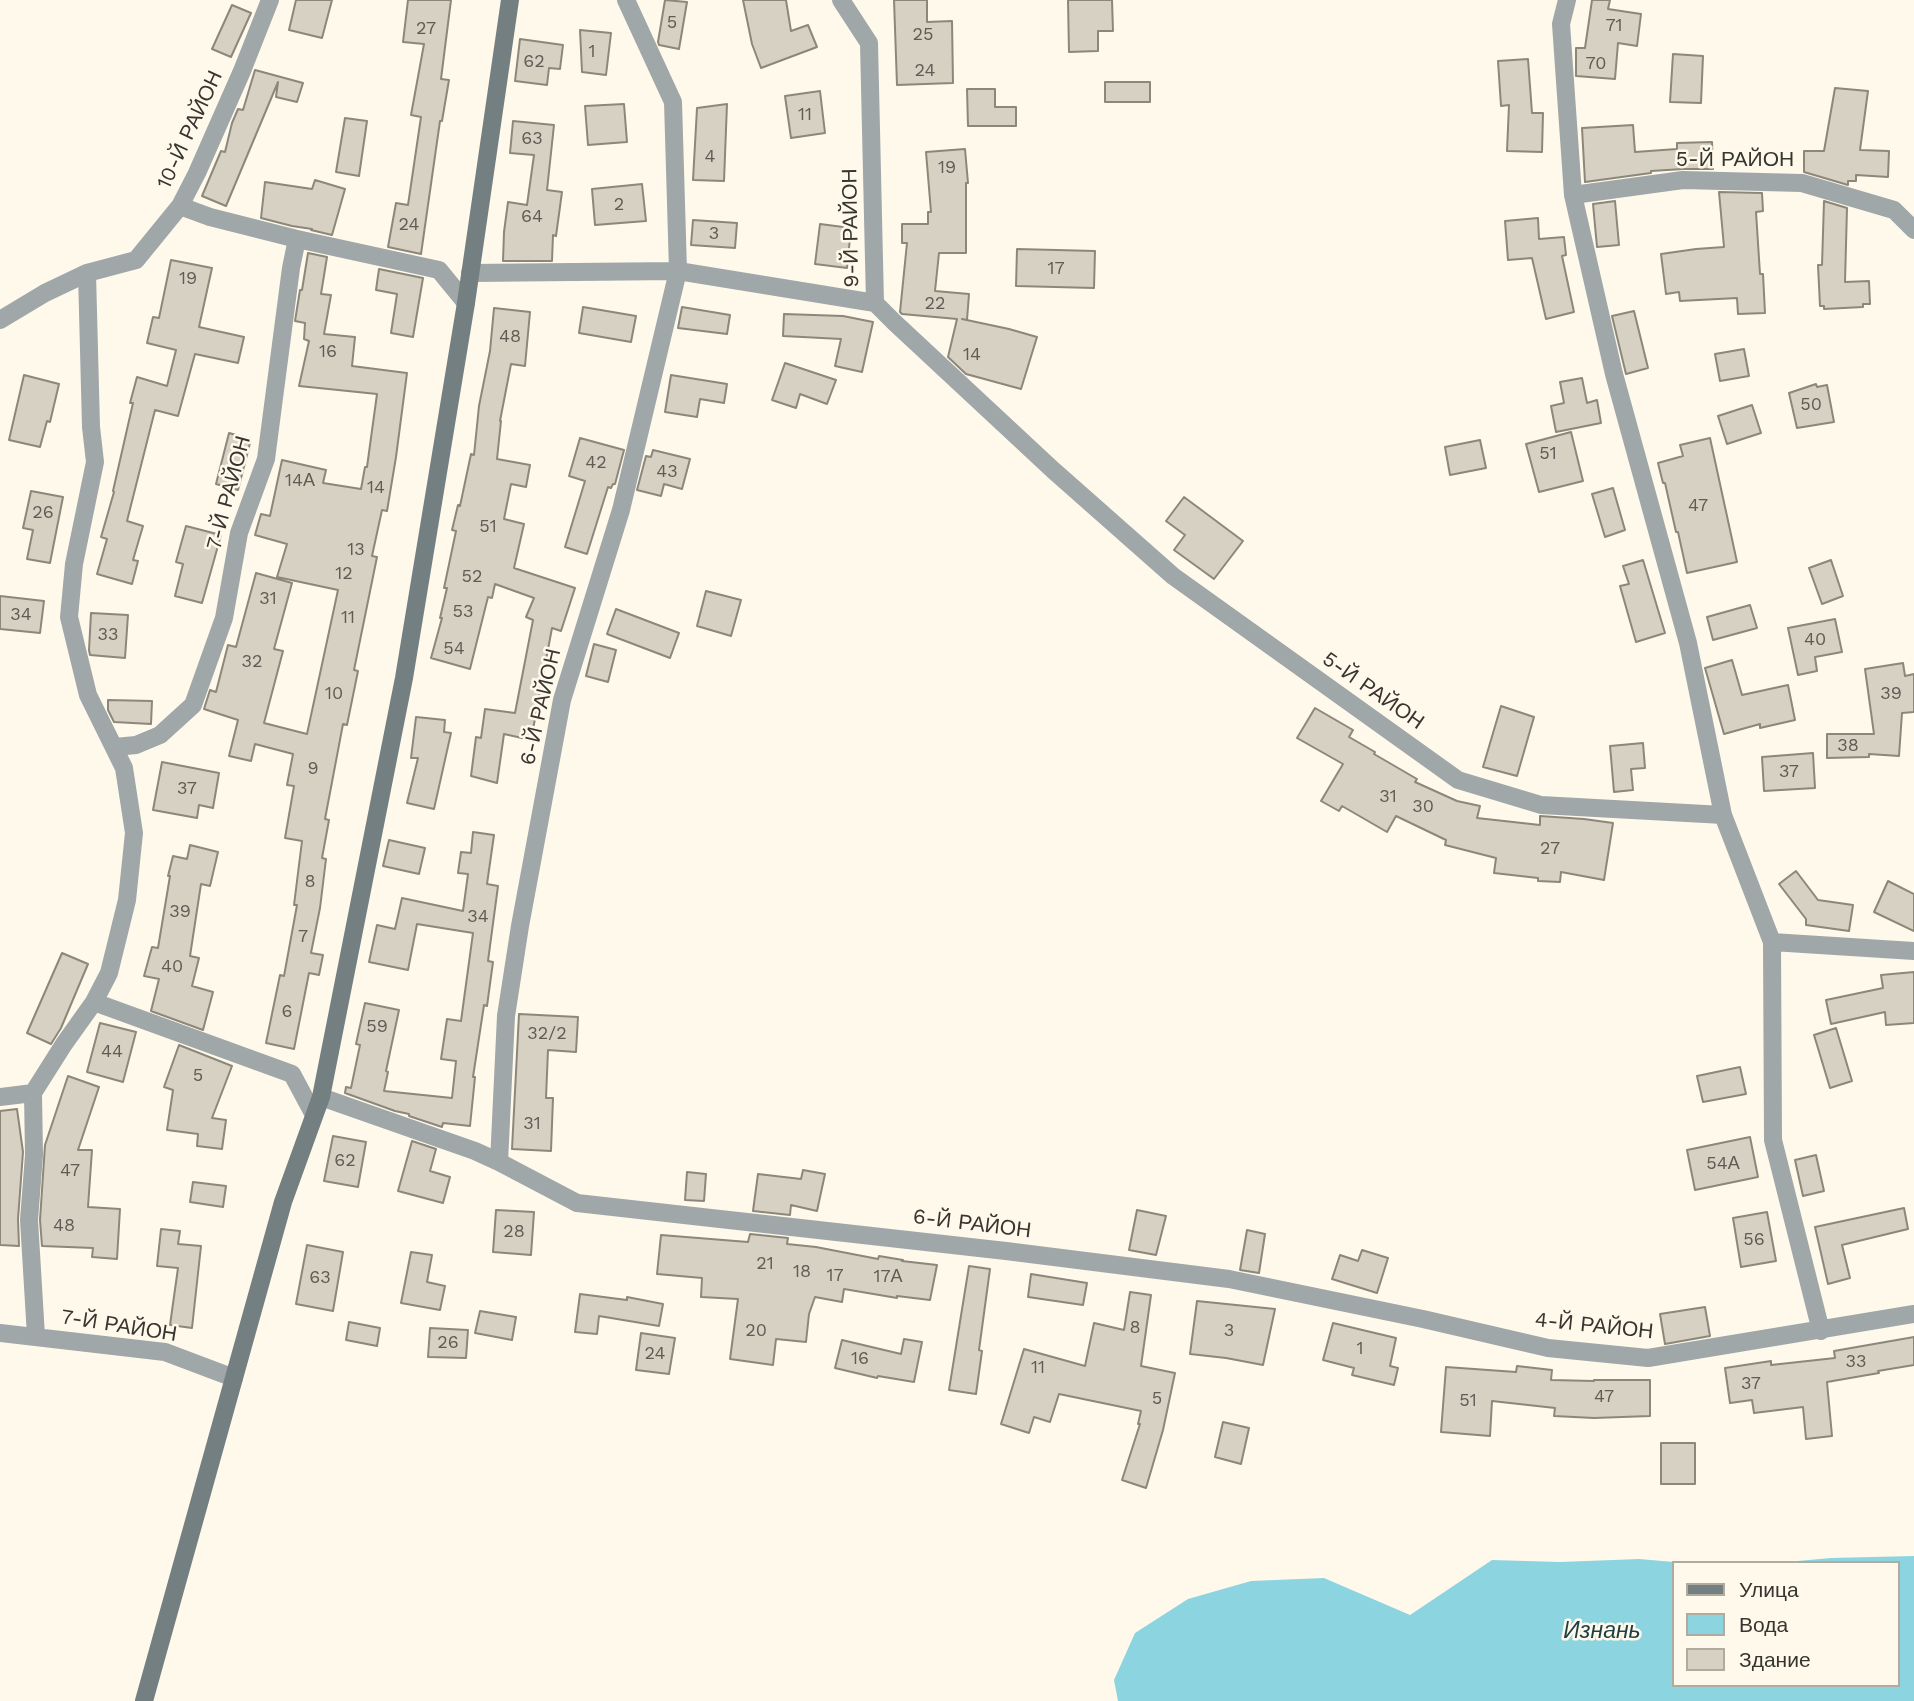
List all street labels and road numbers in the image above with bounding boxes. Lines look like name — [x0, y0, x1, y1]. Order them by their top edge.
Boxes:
street label: 10-Й РАЙОН — [152, 67, 228, 193]
street label: 5-Й РАЙОН — [1676, 147, 1794, 173]
street label: 9-Й РАЙОН — [837, 168, 865, 288]
street label: 7-Й РАЙОН — [202, 433, 256, 553]
street label: 6-Й РАЙОН — [515, 646, 567, 768]
street label: 5-Й РАЙОН — [1317, 647, 1429, 735]
street label: 6-Й РАЙОН — [911, 1204, 1033, 1244]
street label: 7-Й РАЙОН — [59, 1304, 179, 1348]
street label: 4-Й РАЙОН — [1534, 1307, 1654, 1345]

